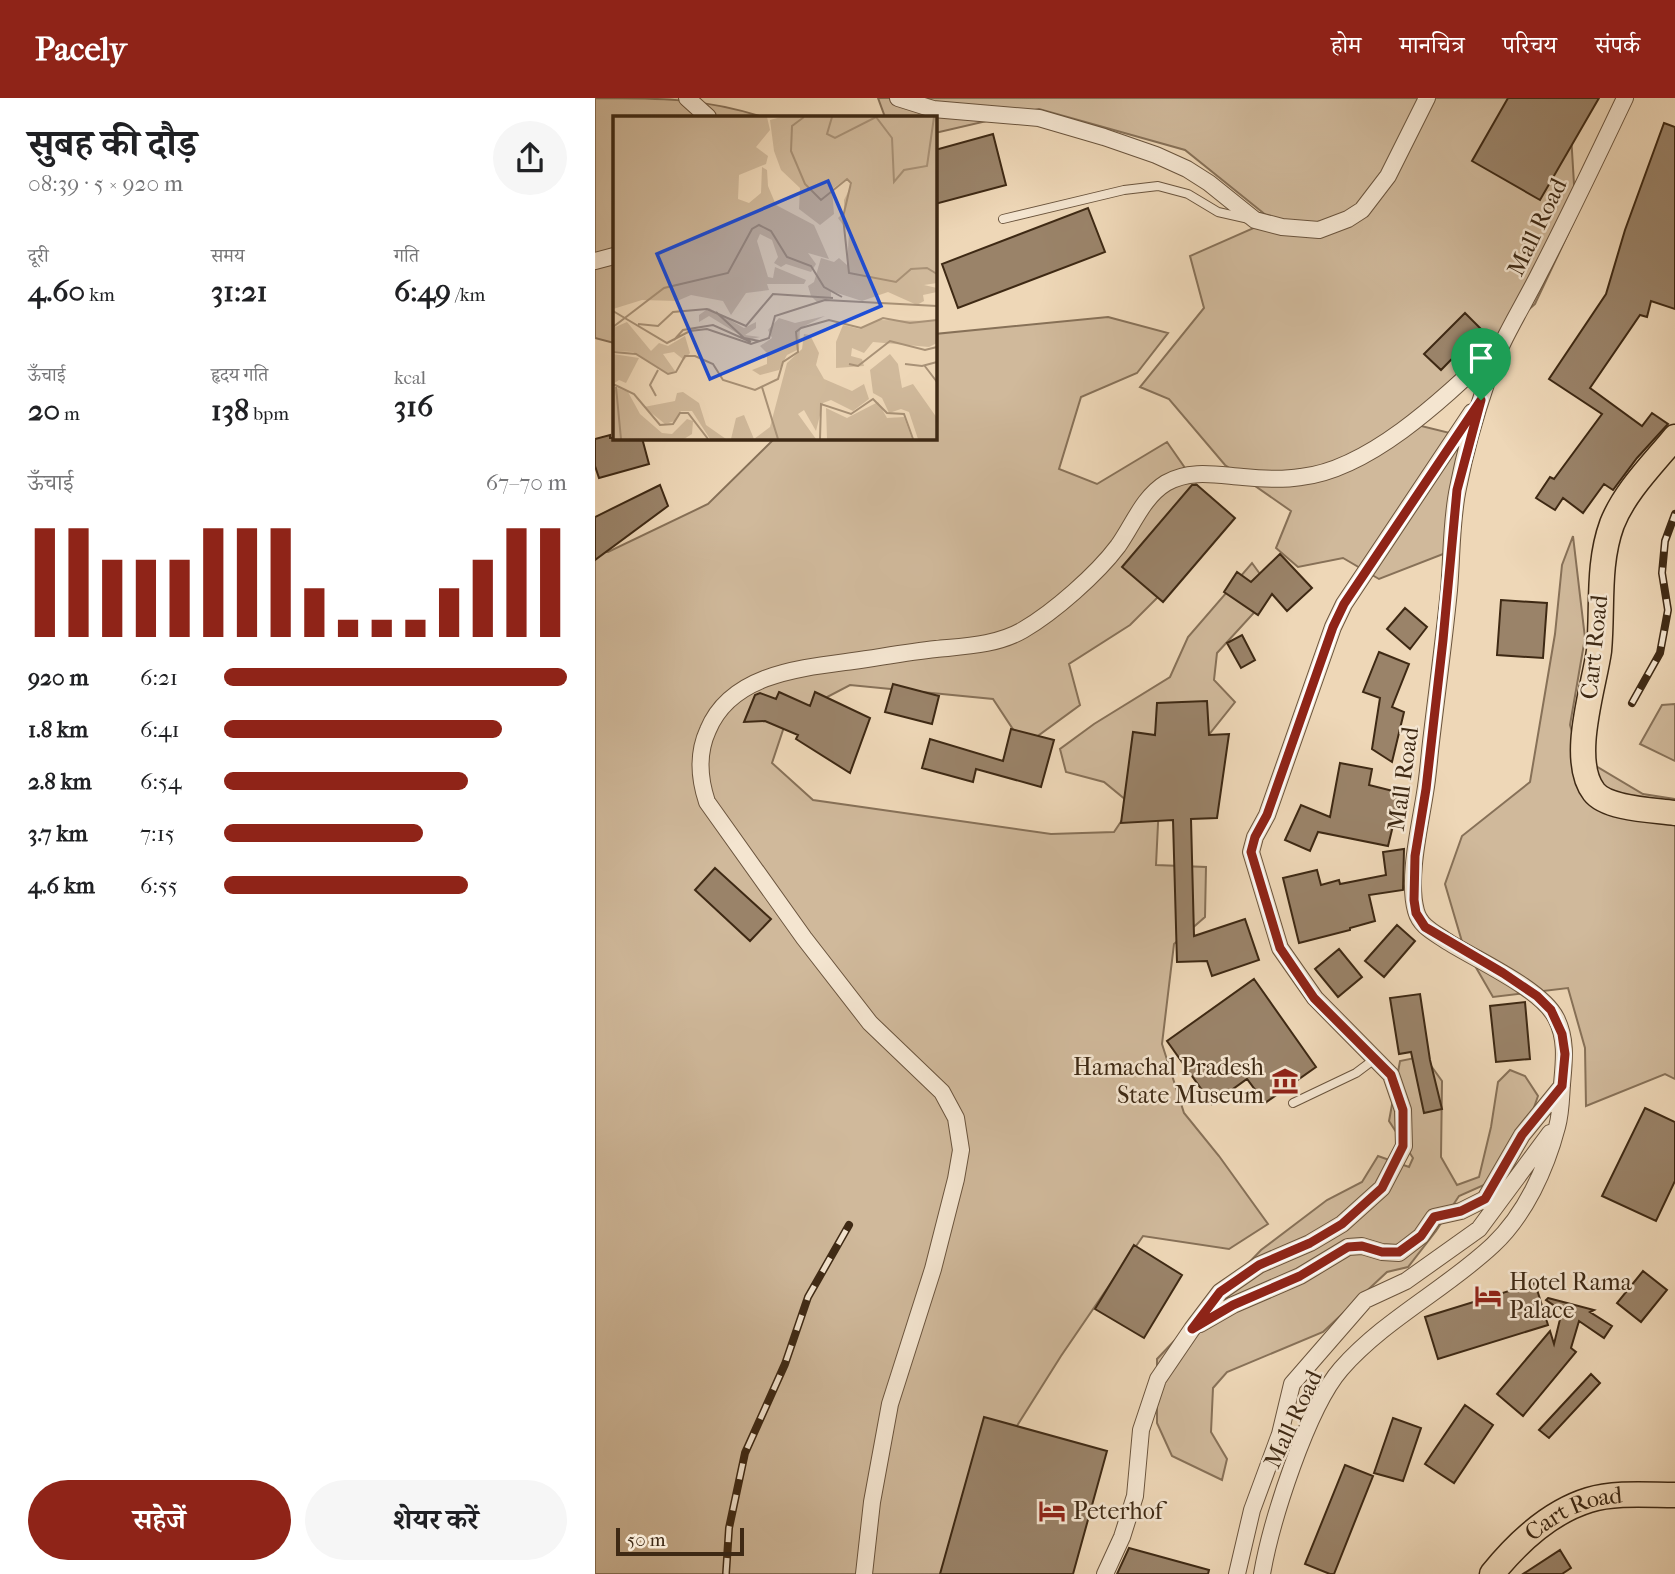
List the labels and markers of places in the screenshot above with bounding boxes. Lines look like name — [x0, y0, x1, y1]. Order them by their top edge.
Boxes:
pin — [1451, 328, 1511, 400]
place label: Hamachal Pradesh State Museum — [1073, 1053, 1265, 1109]
museum icon: Hamachal Pradesh State Museum — [1270, 1066, 1300, 1096]
place label: Hotel Rama Palace — [1509, 1268, 1633, 1324]
hotel icon: Hotel Rama Palace — [1473, 1281, 1503, 1311]
hotel icon: Peterhof — [1037, 1496, 1067, 1526]
place label: Peterhof — [1073, 1497, 1168, 1525]

